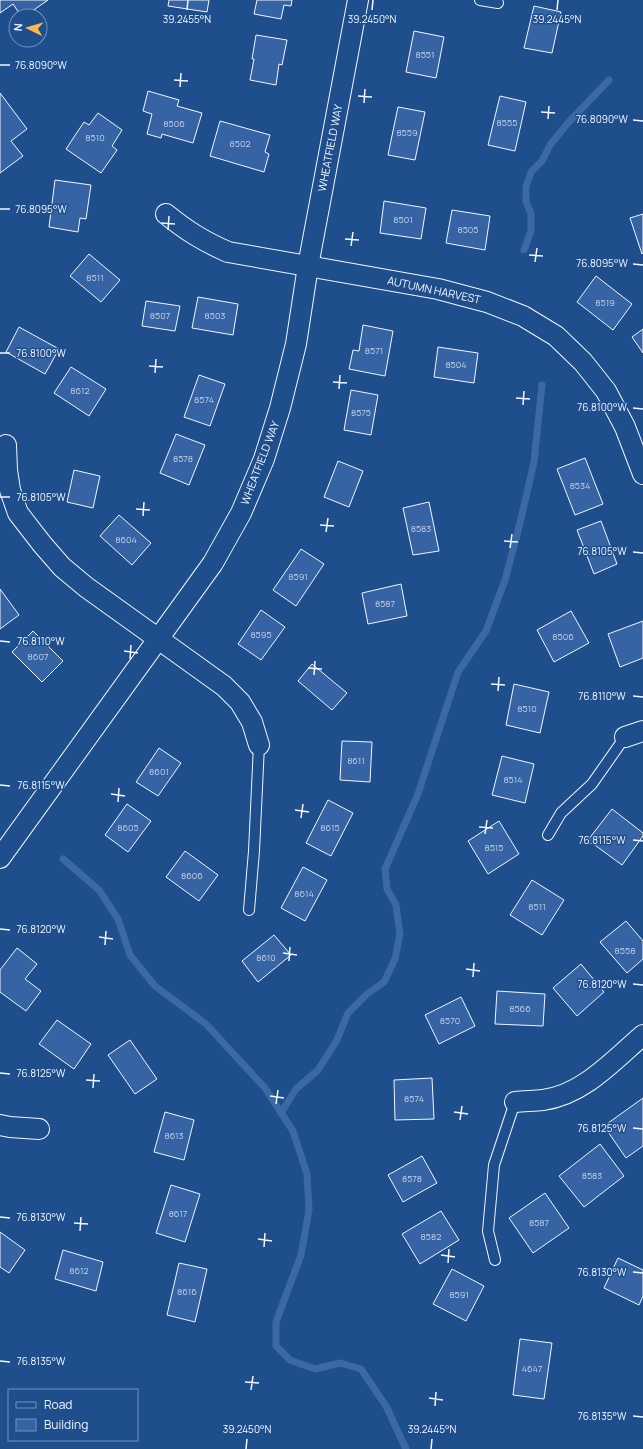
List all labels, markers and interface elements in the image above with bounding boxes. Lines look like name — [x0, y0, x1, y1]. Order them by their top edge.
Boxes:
north arrow — [8, 8, 48, 48]
text: 39.2455°N — [163, 12, 211, 26]
text: 39.2450°N — [348, 12, 396, 26]
text: 39.2445°N — [533, 12, 581, 26]
text: N — [10, 22, 25, 32]
house number: 8551 — [415, 48, 435, 61]
text: 76.8090°W — [15, 58, 68, 72]
street label: WHEATFIELD WAY — [314, 102, 345, 193]
text: 76.8090°W — [576, 112, 629, 126]
house number: 8555 — [497, 116, 517, 129]
house number: 8506 — [163, 117, 185, 130]
house number: 8559 — [396, 126, 418, 139]
house number: 8510 — [85, 131, 105, 144]
house number: 8502 — [229, 137, 251, 150]
text: 76.8095°W — [15, 202, 67, 216]
house number: 8501 — [393, 213, 413, 226]
house number: 8505 — [457, 223, 479, 236]
text: 76.8095°W — [576, 256, 628, 270]
house number: 8511 — [86, 271, 104, 284]
street label: AUTUMN HARVEST — [386, 272, 483, 307]
house number: 8519 — [595, 296, 615, 309]
house number: 8507 — [150, 309, 171, 322]
house number: 8503 — [205, 309, 225, 322]
house number: 8571 — [365, 344, 383, 357]
text: 76.8100°W — [16, 346, 66, 360]
house number: 8504 — [445, 358, 467, 371]
house number: 8612 — [70, 384, 90, 397]
house number: 8574 — [194, 393, 214, 406]
text: 76.8100°W — [577, 400, 627, 414]
house number: 8575 — [351, 406, 371, 419]
street label: WHEATFIELD WAY — [237, 418, 283, 507]
house number: 8578 — [173, 452, 193, 465]
house number: 8534 — [570, 479, 590, 492]
text: 76.8105°W — [16, 490, 66, 504]
house number: 8583 — [411, 522, 431, 535]
house number: 8604 — [115, 533, 137, 546]
text: 76.8105°W — [577, 544, 627, 558]
house number: 8591 — [288, 570, 308, 583]
house number: 8587 — [375, 597, 396, 610]
house number: 8595 — [250, 628, 272, 641]
house number: 8506 — [552, 630, 574, 643]
text: 76.8110°W — [17, 634, 65, 648]
house number: 8607 — [28, 650, 49, 663]
text: 76.8110°W — [578, 689, 626, 703]
house number: 8510 — [517, 702, 537, 715]
house number: 8611 — [347, 754, 365, 767]
house number: 8601 — [149, 765, 169, 778]
house number: 8514 — [503, 773, 523, 786]
text: 76.8115°W — [18, 778, 65, 792]
house number: 8605 — [117, 821, 139, 834]
house number: 8615 — [320, 821, 340, 834]
text: 76.8115°W — [579, 833, 626, 847]
house number: 8515 — [484, 841, 504, 854]
house number: 8606 — [181, 869, 203, 882]
house number: 8614 — [294, 887, 314, 900]
house number: 8511 — [528, 900, 546, 913]
text: 76.8120°W — [16, 922, 66, 936]
house number: 8558 — [615, 944, 635, 957]
house number: 8610 — [256, 951, 276, 964]
text: 76.8120°W — [577, 977, 627, 991]
house number: 8566 — [509, 1002, 531, 1015]
house number: 8570 — [440, 1014, 460, 1027]
text: 76.8125°W — [17, 1066, 66, 1080]
house number: 8574 — [404, 1092, 424, 1105]
text: 76.8125°W — [578, 1121, 627, 1135]
house number: 8613 — [164, 1129, 184, 1142]
house number: 8583 — [582, 1169, 602, 1182]
house number: 8578 — [402, 1172, 422, 1185]
house number: 8617 — [169, 1207, 188, 1220]
text: 76.8130°W — [17, 1210, 66, 1224]
house number: 8587 — [529, 1216, 550, 1229]
house number: 8582 — [421, 1230, 441, 1243]
house number: 8612 — [69, 1264, 89, 1277]
text: 76.8130°W — [578, 1265, 627, 1279]
house number: 8616 — [177, 1285, 197, 1298]
house number: 8591 — [449, 1288, 469, 1301]
text: 76.8135°W — [17, 1354, 66, 1368]
house number: 4647 — [522, 1362, 543, 1375]
legend — [8, 1389, 138, 1441]
text: Road — [44, 1396, 72, 1413]
text: 76.8135°W — [578, 1409, 627, 1423]
text: Building — [44, 1416, 88, 1433]
text: 39.2450°N — [223, 1422, 271, 1436]
text: 39.2445°N — [408, 1422, 456, 1436]

